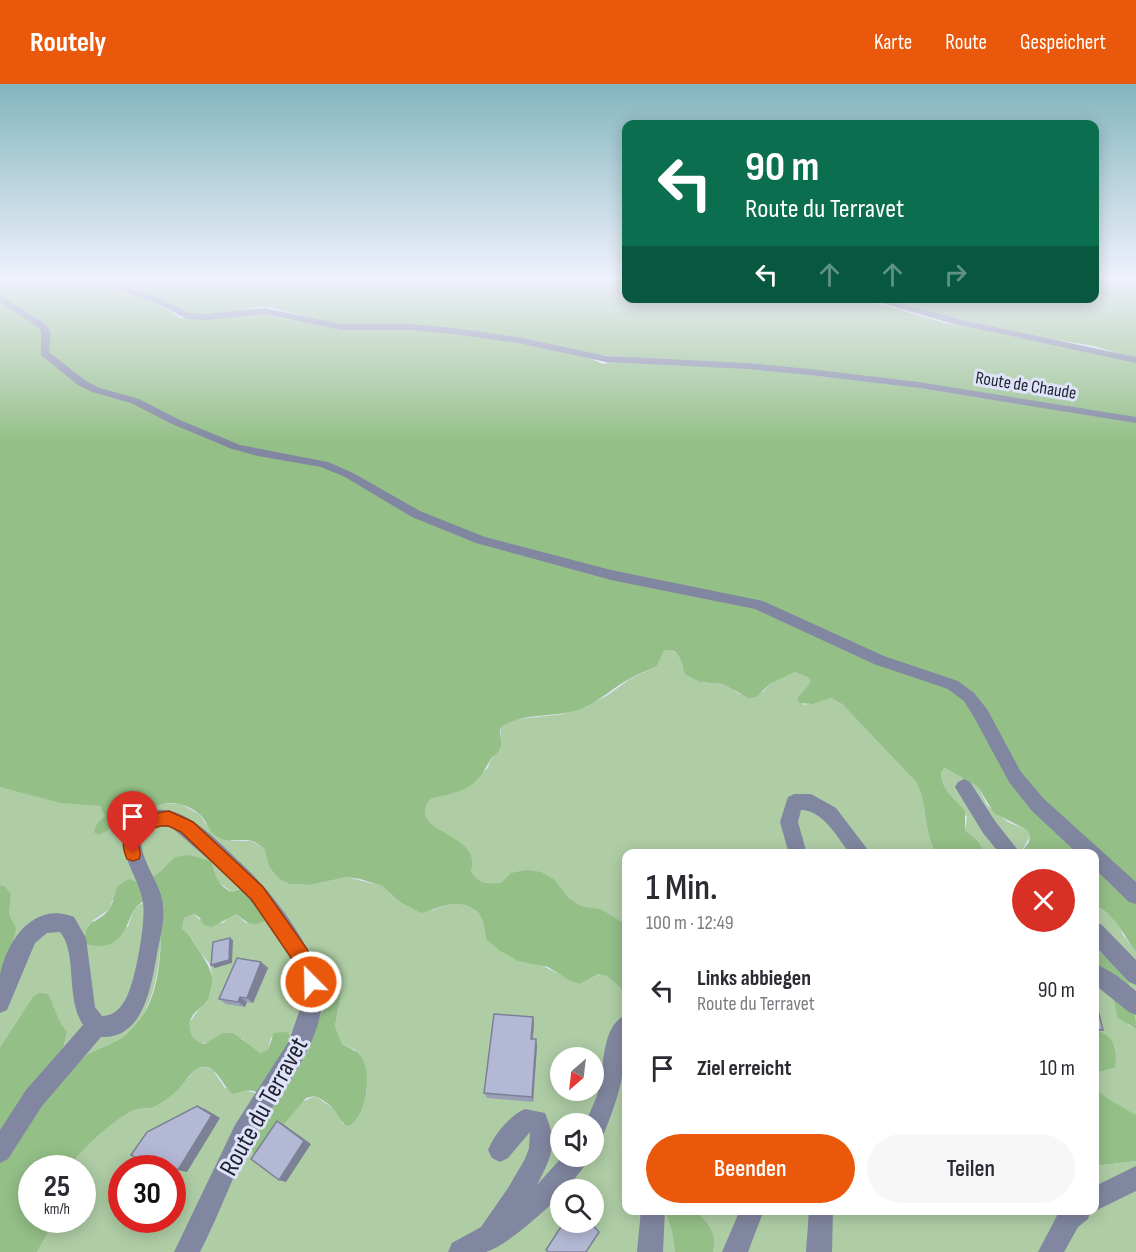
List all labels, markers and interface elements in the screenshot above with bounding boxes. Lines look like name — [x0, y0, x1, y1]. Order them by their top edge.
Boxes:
text: Routely — [30, 26, 106, 59]
text: Karte — [874, 30, 912, 55]
text: Route — [945, 30, 987, 55]
text: Gespeichert — [1020, 30, 1106, 55]
text: 90 m — [745, 142, 819, 193]
icon: left — [646, 144, 724, 222]
text: Route du Terravet — [745, 193, 904, 225]
icon: left — [750, 258, 783, 291]
icon: ahead — [813, 258, 846, 291]
icon: ahead — [876, 258, 909, 291]
icon: right — [939, 258, 972, 291]
street label: Route de Chaude — [974, 367, 1078, 404]
pin — [107, 791, 158, 853]
icon: arrive — [116, 800, 149, 833]
text: 1 Min. — [646, 867, 718, 910]
button: close — [1012, 869, 1075, 932]
text: 100 m · 12:49 — [646, 911, 734, 935]
position arrow — [279, 950, 343, 1014]
text: Links abbiegen — [697, 965, 811, 992]
icon: left — [646, 974, 679, 1007]
text: 90 m — [1038, 977, 1075, 1004]
text: Route du Terravet — [697, 992, 815, 1016]
street label: Route du Terravet — [214, 1032, 315, 1181]
north arrow — [550, 1047, 604, 1101]
map controls — [550, 1047, 604, 1233]
icon: arrive — [646, 1052, 679, 1085]
text: Ziel erreicht — [697, 1055, 792, 1082]
text: 10 m — [1040, 1055, 1075, 1082]
button: sound — [550, 1113, 604, 1167]
button: Beenden — [646, 1134, 855, 1203]
button: Teilen — [867, 1134, 1075, 1203]
speed limit sign: 30 — [108, 1155, 186, 1233]
text: 25 — [44, 1169, 70, 1205]
button: search — [550, 1179, 604, 1233]
text: km/h — [44, 1200, 70, 1219]

